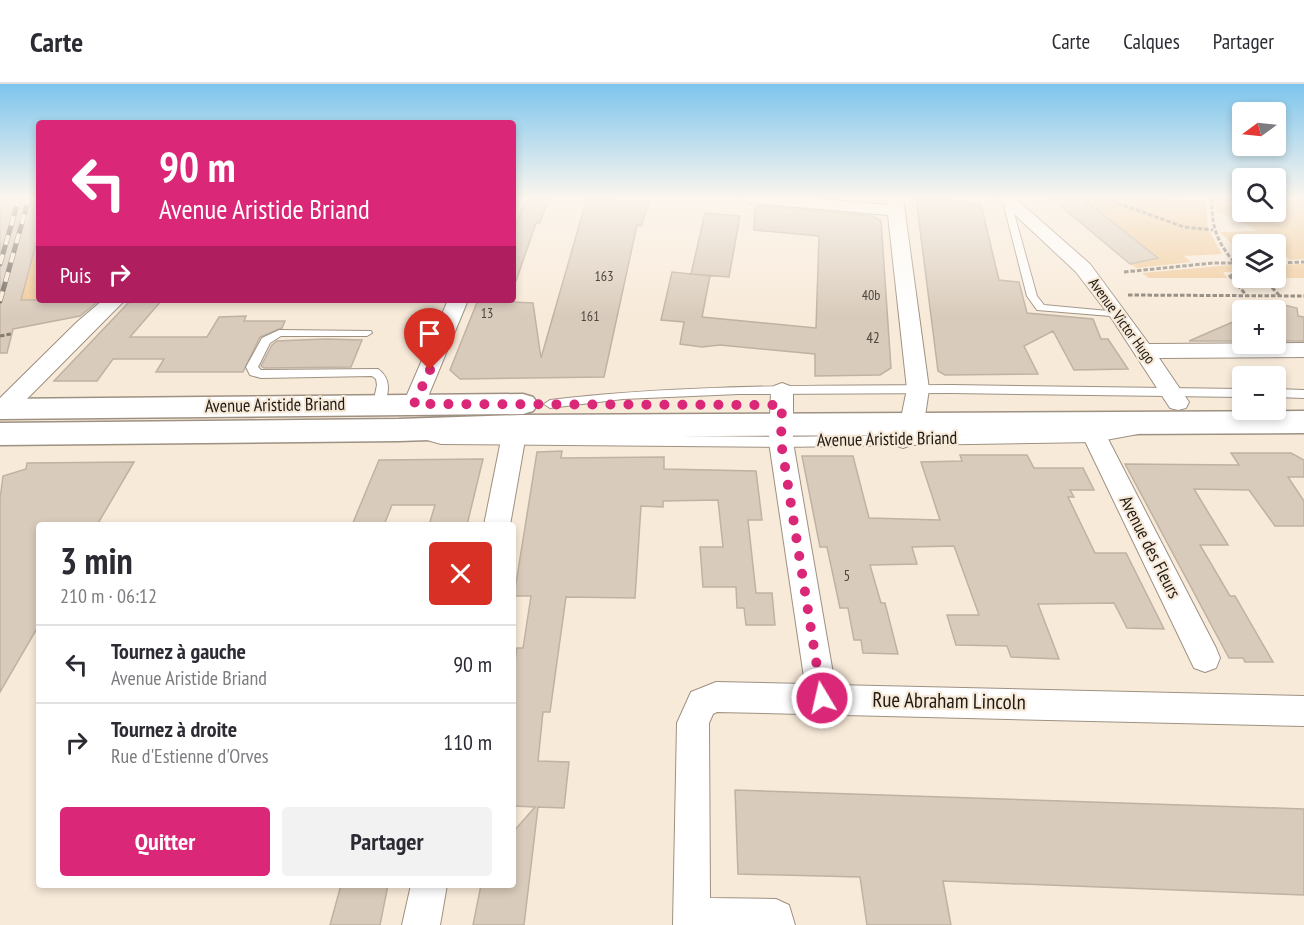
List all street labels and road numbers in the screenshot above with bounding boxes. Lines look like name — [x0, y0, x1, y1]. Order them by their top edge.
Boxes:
street label: Avenue Victor Hugo — [1085, 274, 1160, 367]
street label: Avenue Aristide Briand — [205, 392, 345, 417]
street label: Avenue Aristide Briand — [817, 426, 957, 451]
street label: Avenue des Fleurs — [1115, 491, 1186, 602]
street label: Rue Abraham Lincoln — [872, 686, 1026, 715]

